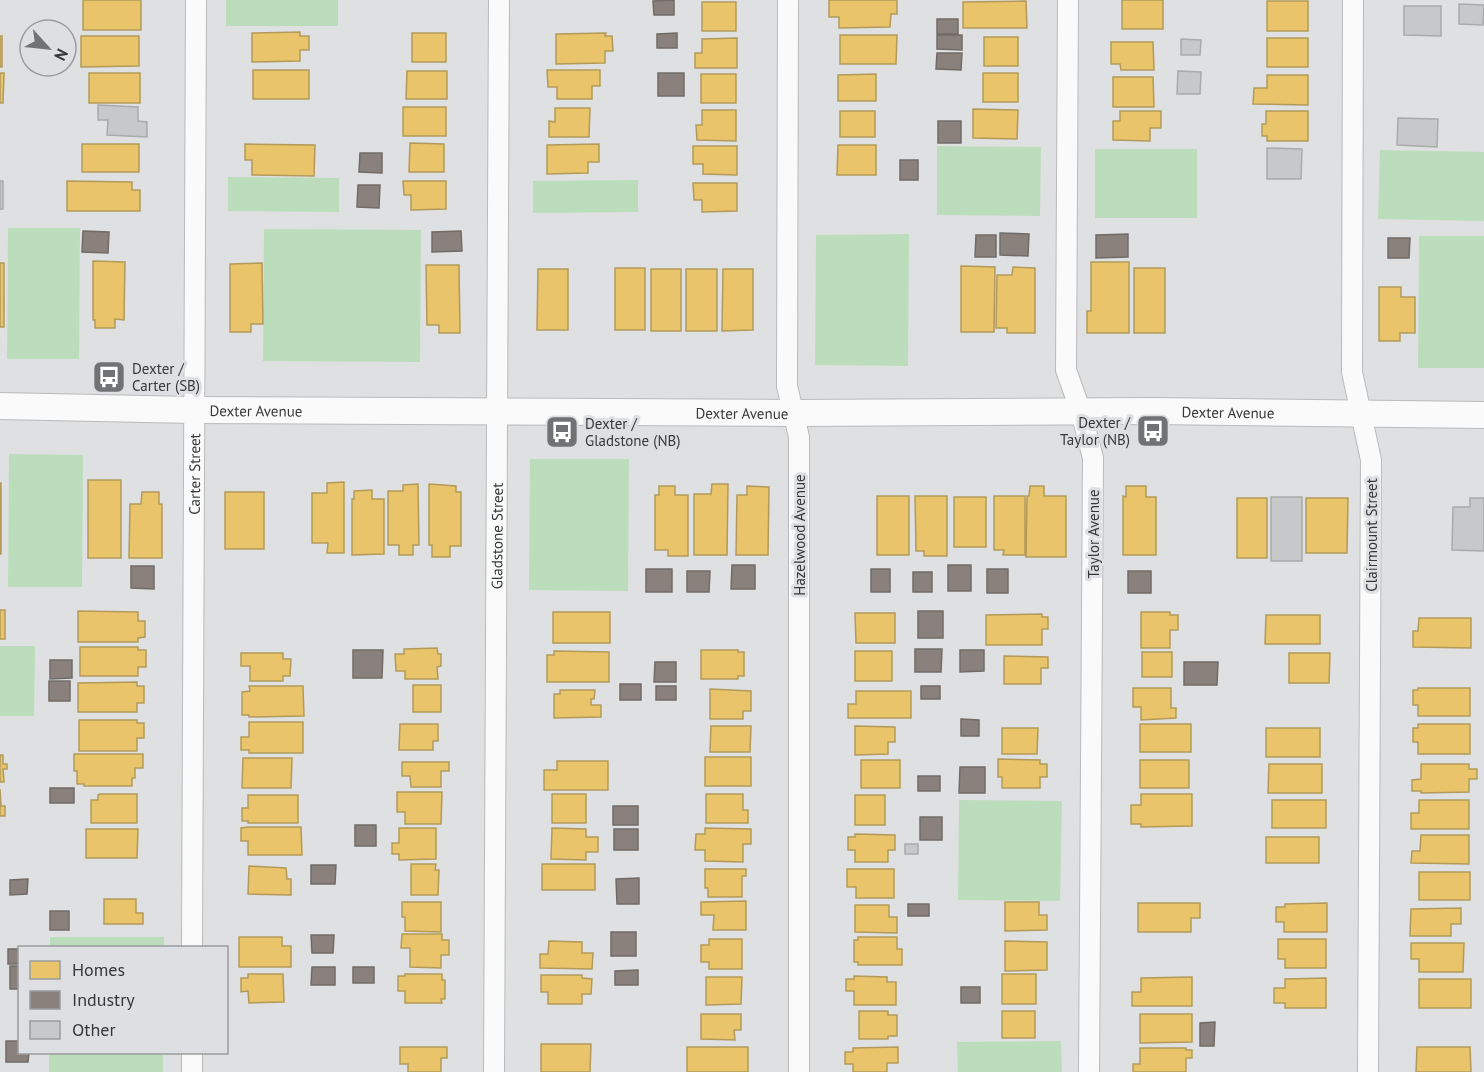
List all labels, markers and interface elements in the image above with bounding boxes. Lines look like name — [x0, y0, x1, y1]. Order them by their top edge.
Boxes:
north arrow — [18, 18, 78, 78]
text: N — [50, 46, 73, 64]
bus stop icon: Dexter / Carter (SB) — [91, 359, 127, 395]
place label: Dexter / Carter (SB) — [132, 359, 200, 395]
street label: Dexter Avenue — [209, 401, 302, 420]
street label: Dexter Avenue — [1181, 402, 1275, 422]
street label: Dexter Avenue — [695, 403, 788, 422]
place label: Dexter / Taylor (NB) — [1060, 413, 1131, 449]
bus stop icon: Dexter / Taylor (NB) — [1135, 413, 1171, 449]
bus stop icon: Dexter / Gladstone (NB) — [544, 414, 580, 450]
place label: Dexter / Gladstone (NB) — [585, 414, 680, 450]
street label: Carter Street — [184, 433, 204, 515]
street label: Hazelwood Avenue — [790, 474, 809, 596]
street label: Clairmount Street — [1362, 478, 1381, 592]
street label: Gladstone Street — [487, 483, 506, 589]
street label: Taylor Avenue — [1084, 489, 1103, 579]
legend — [18, 946, 228, 1054]
text: Homes — [72, 958, 125, 981]
text: Industry — [72, 988, 135, 1011]
text: Other — [72, 1018, 116, 1041]

